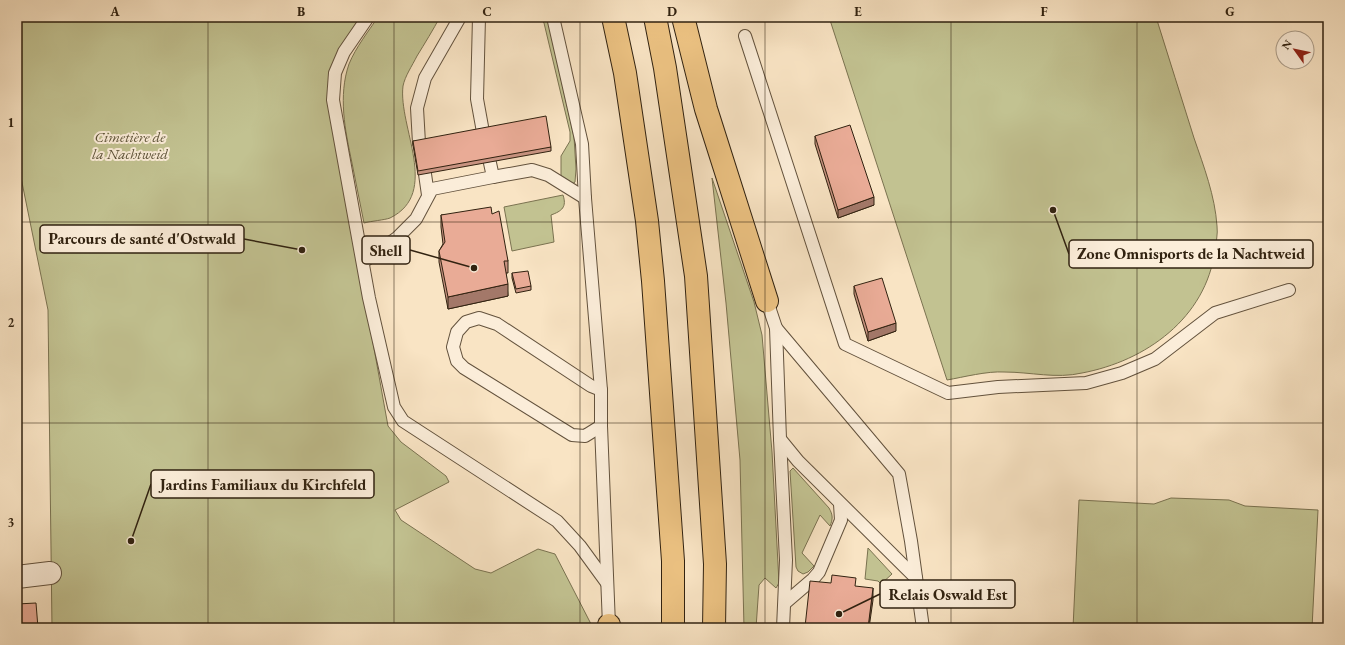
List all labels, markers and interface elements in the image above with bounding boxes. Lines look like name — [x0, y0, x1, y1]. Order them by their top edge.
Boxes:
text: A — [109, 3, 120, 20]
text: B — [297, 3, 305, 20]
text: C — [482, 3, 492, 20]
text: D — [667, 3, 677, 20]
text: E — [854, 3, 862, 20]
text: F — [1040, 3, 1048, 20]
text: G — [1225, 3, 1235, 20]
north arrow — [1275, 30, 1315, 70]
text: N — [1278, 37, 1295, 52]
text: 1 — [8, 114, 15, 131]
park label: Cimetière de la Nachtweid — [92, 127, 168, 163]
callout: Parcours de santé d'Ostwald — [40, 225, 244, 253]
text: Parcours de santé d'Ostwald — [48, 228, 236, 249]
callout: Shell — [362, 236, 410, 264]
text: Shell — [370, 240, 403, 261]
callout: Zone Omnisports de la Nachtweid — [1069, 240, 1313, 268]
text: Zone Omnisports de la Nachtweid — [1077, 243, 1305, 264]
text: 2 — [8, 314, 15, 331]
callout: Jardins Familiaux du Kirchfeld — [151, 470, 374, 498]
text: Jardins Familiaux du Kirchfeld — [158, 474, 366, 495]
text: 3 — [8, 514, 15, 531]
callout: Relais Oswald Est — [880, 580, 1015, 608]
text: Relais Oswald Est — [888, 584, 1008, 605]

